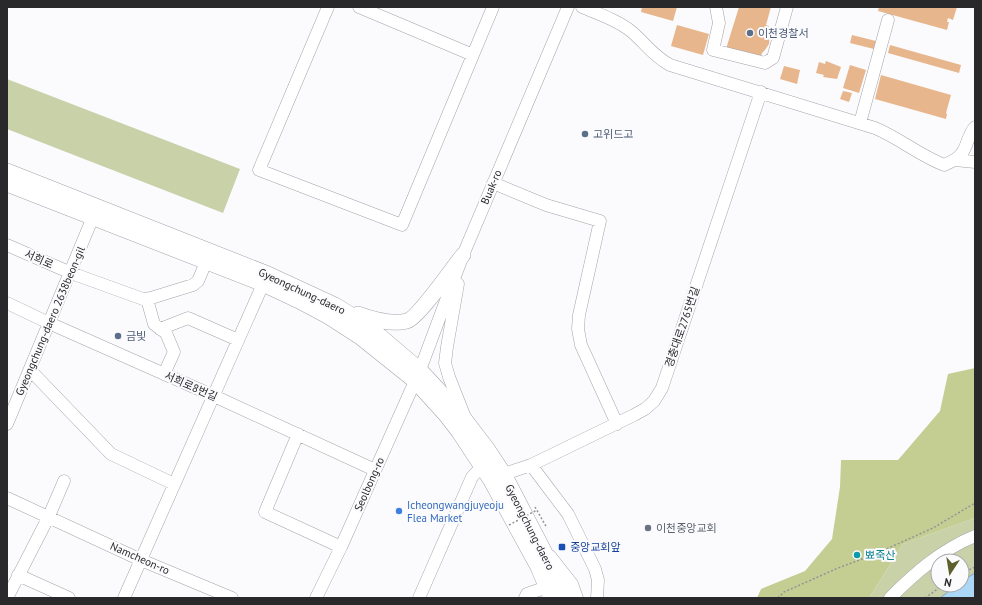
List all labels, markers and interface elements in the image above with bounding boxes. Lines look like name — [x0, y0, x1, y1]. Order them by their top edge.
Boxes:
place label: 이천경찰서 — [758, 26, 809, 40]
marker: 이천경찰서 — [745, 28, 755, 38]
place label: 고위드고 — [593, 127, 633, 141]
marker: 고위드고 — [580, 129, 590, 139]
street label: Buak-ro — [477, 168, 505, 206]
street label: Gyeongchung-daero 2638beon-gil — [12, 244, 88, 398]
street label: 서희로 — [22, 246, 56, 272]
street label: Gyeongchung-daero — [256, 265, 348, 317]
street label: 경충대로2765번길 — [662, 285, 702, 369]
place label: 금빛 — [126, 329, 146, 343]
marker: 금빛 — [113, 331, 123, 341]
street label: 서희로8번길 — [162, 368, 220, 404]
street label: Seolbong-ro — [351, 455, 387, 513]
street label: Gyeongchung-daero — [502, 482, 558, 572]
place label: Icheongwangjuyeoju Flea Market — [407, 498, 504, 525]
marker: Icheongwangjuyeoju Flea Market — [394, 506, 404, 516]
place label: 이천중앙교회 — [656, 521, 717, 535]
marker: 이천중앙교회 — [643, 523, 653, 533]
street label: Namcheon-ro — [108, 539, 172, 577]
place label: 중앙교회앞 — [570, 540, 621, 554]
marker: 중앙교회앞 — [557, 542, 567, 552]
place label: 뾰죽산 — [865, 548, 895, 562]
marker: 뾰죽산 — [852, 550, 862, 560]
north arrow — [930, 553, 970, 593]
text: N — [943, 575, 953, 590]

